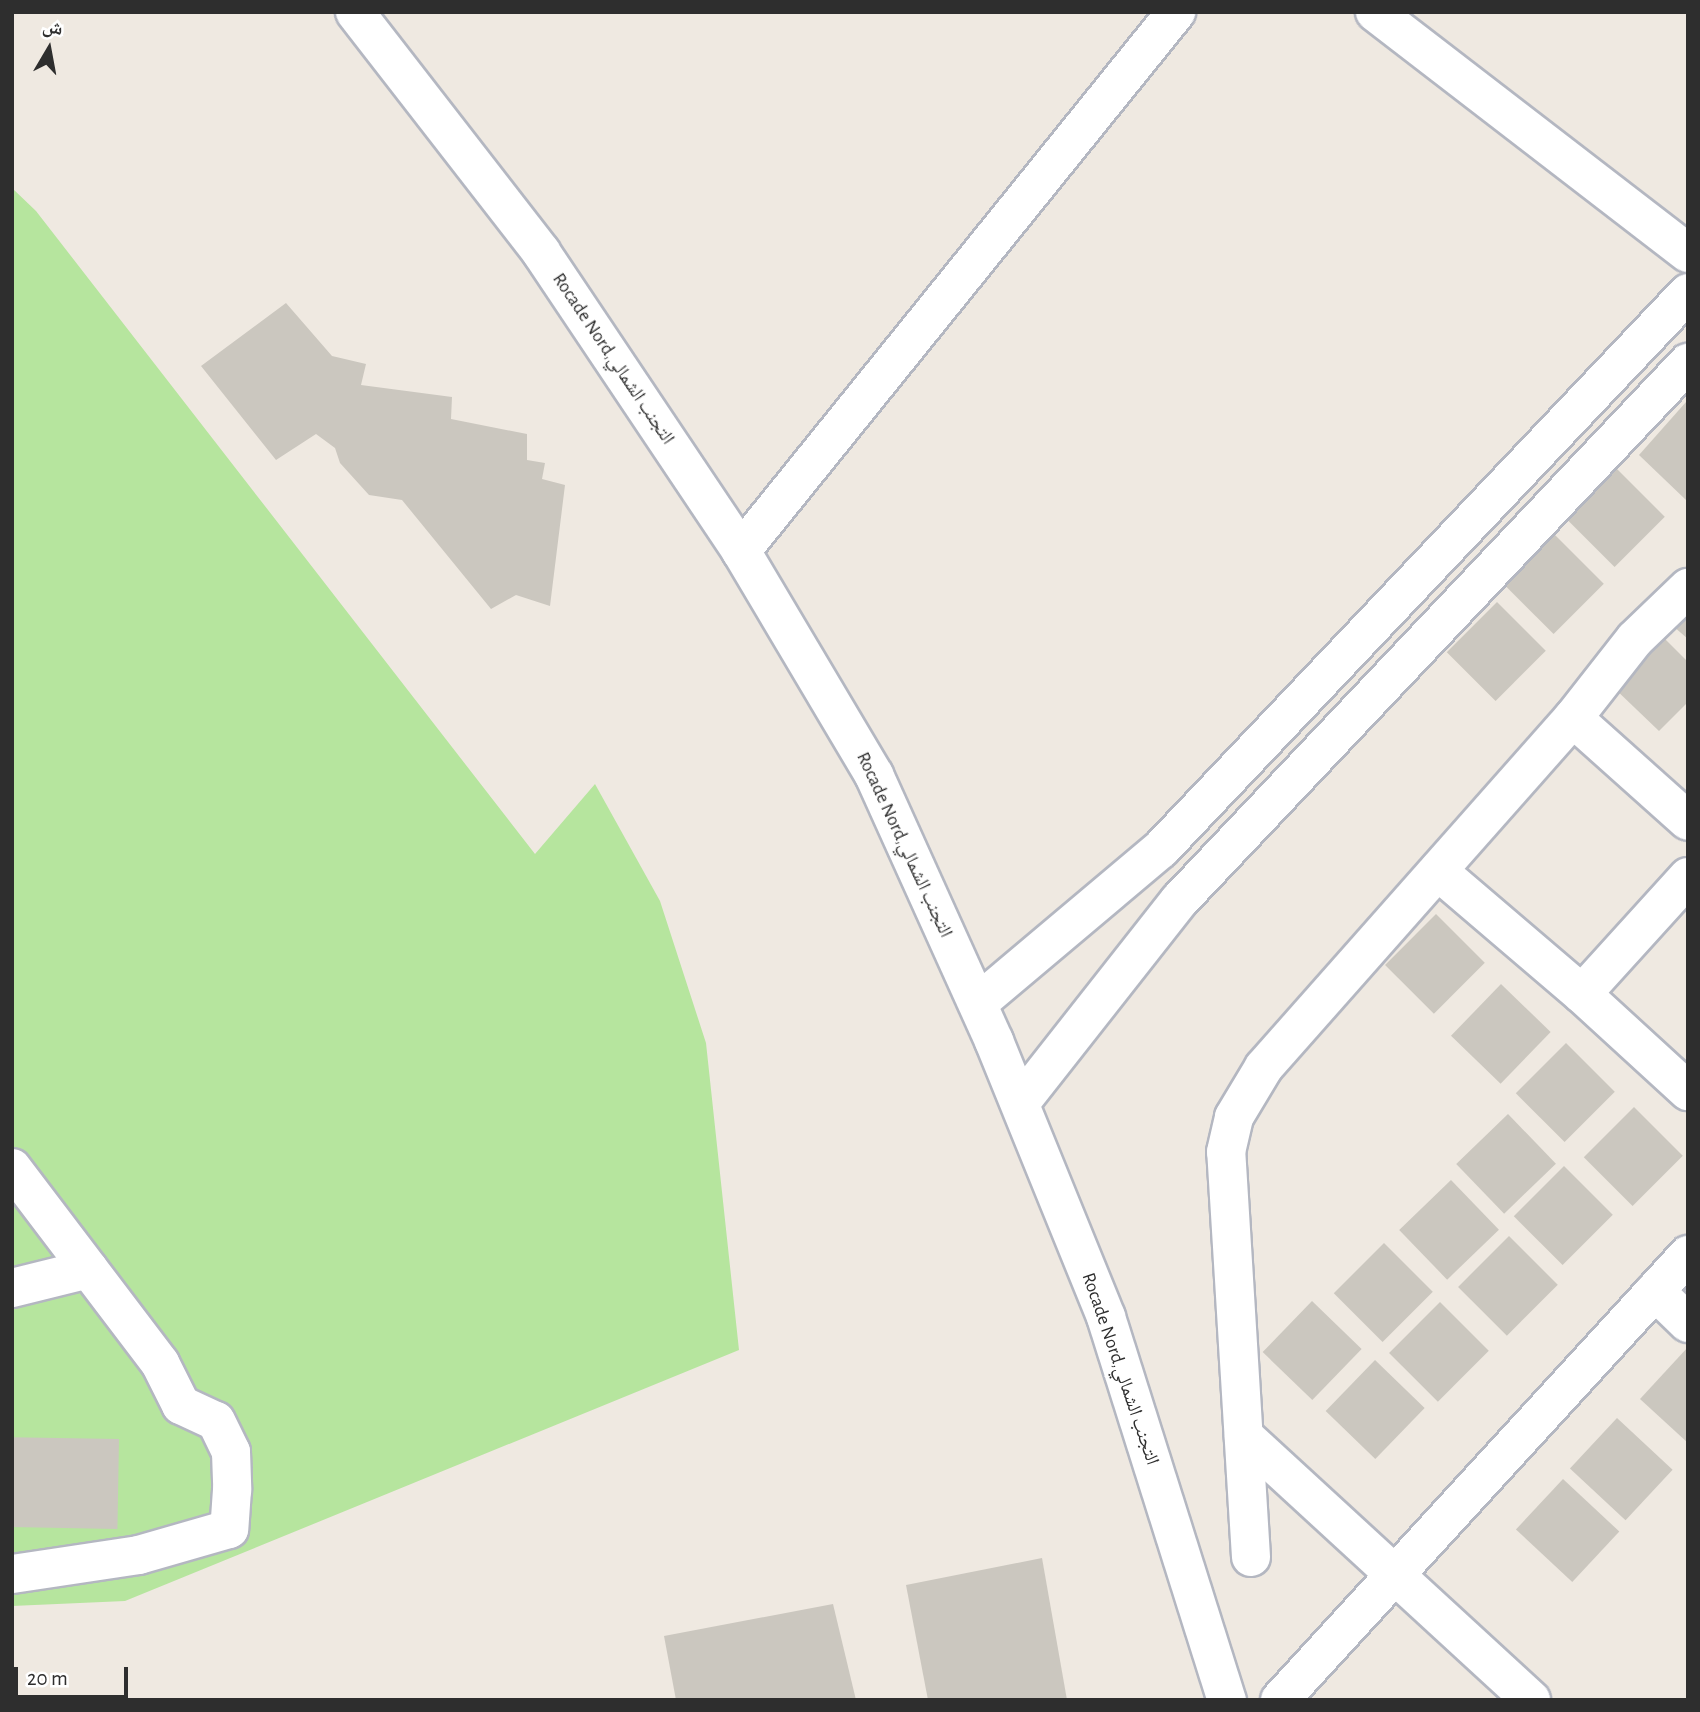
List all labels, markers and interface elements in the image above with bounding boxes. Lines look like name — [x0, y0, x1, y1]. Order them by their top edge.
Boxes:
north arrow — [14, 14, 84, 84]
text: ش — [41, 17, 64, 39]
street label: Rocade Nord,التجنب الشمالي — [547, 269, 679, 449]
street label: Rocade Nord,التجنب الشمالي — [851, 749, 957, 941]
street label: Rocade Nord,التجنب الشمالي — [1076, 1270, 1164, 1468]
scale bar — [18, 1652, 131, 1696]
text: 20 m — [27, 1668, 68, 1689]

